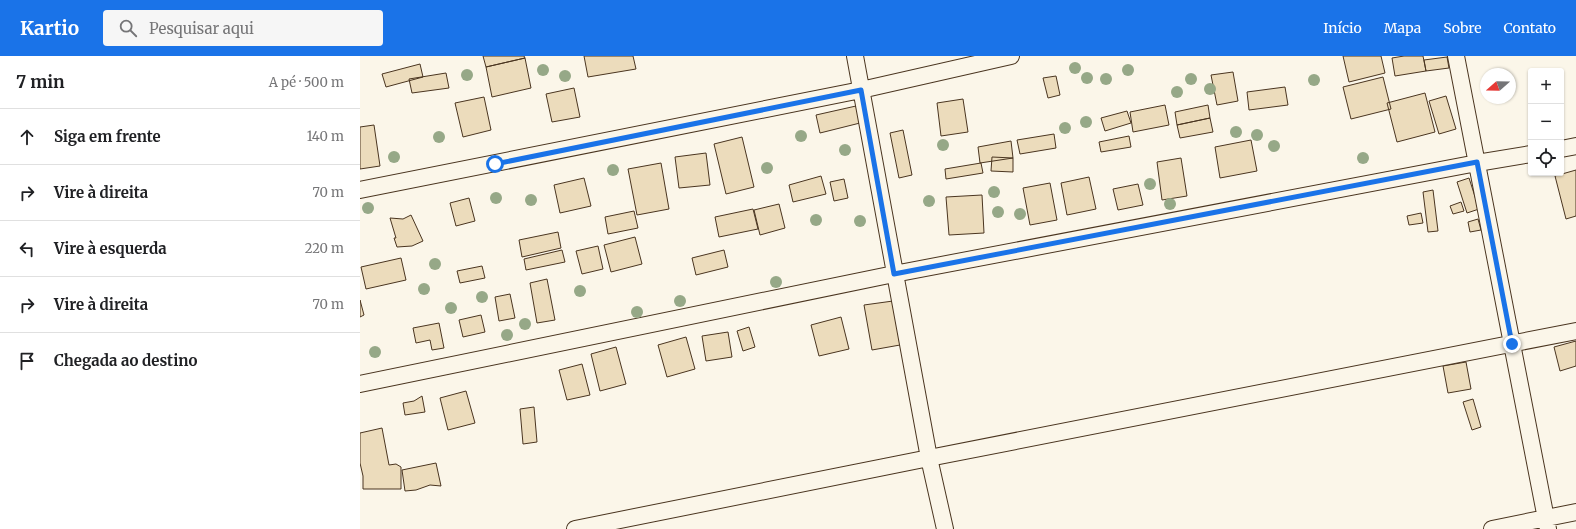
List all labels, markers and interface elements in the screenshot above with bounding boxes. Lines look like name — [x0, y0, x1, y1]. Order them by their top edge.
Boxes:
search box — [103, 10, 383, 46]
text: Kartio — [20, 16, 79, 40]
icon: search — [117, 17, 139, 39]
text: Pesquisar aqui — [149, 19, 254, 38]
text: Início — [1323, 19, 1362, 37]
text: Mapa — [1384, 19, 1421, 37]
text: Sobre — [1443, 19, 1482, 37]
text: Contato — [1504, 19, 1556, 37]
north arrow — [1480, 68, 1516, 104]
map controls — [1528, 68, 1564, 176]
button: + — [1528, 68, 1564, 104]
text: 7 min — [16, 71, 65, 93]
text: A pé · 500 m — [269, 74, 344, 91]
button: − — [1528, 104, 1564, 140]
icon: ahead — [16, 126, 38, 148]
text: Siga em frente — [54, 127, 161, 146]
text: 140 m — [307, 128, 344, 145]
button: locate — [1528, 140, 1564, 176]
route start — [486, 155, 504, 173]
icon: right — [16, 182, 38, 204]
text: Vire à direita — [54, 183, 148, 202]
text: 70 m — [313, 184, 344, 201]
icon: left — [16, 238, 38, 260]
text: Vire à esquerda — [54, 239, 167, 258]
text: 220 m — [305, 240, 344, 257]
icon: right — [16, 294, 38, 316]
text: Vire à direita — [54, 295, 148, 314]
text: 70 m — [313, 296, 344, 313]
route end — [1503, 335, 1521, 353]
icon: arrive — [16, 350, 38, 372]
text: Chegada ao destino — [54, 351, 197, 370]

